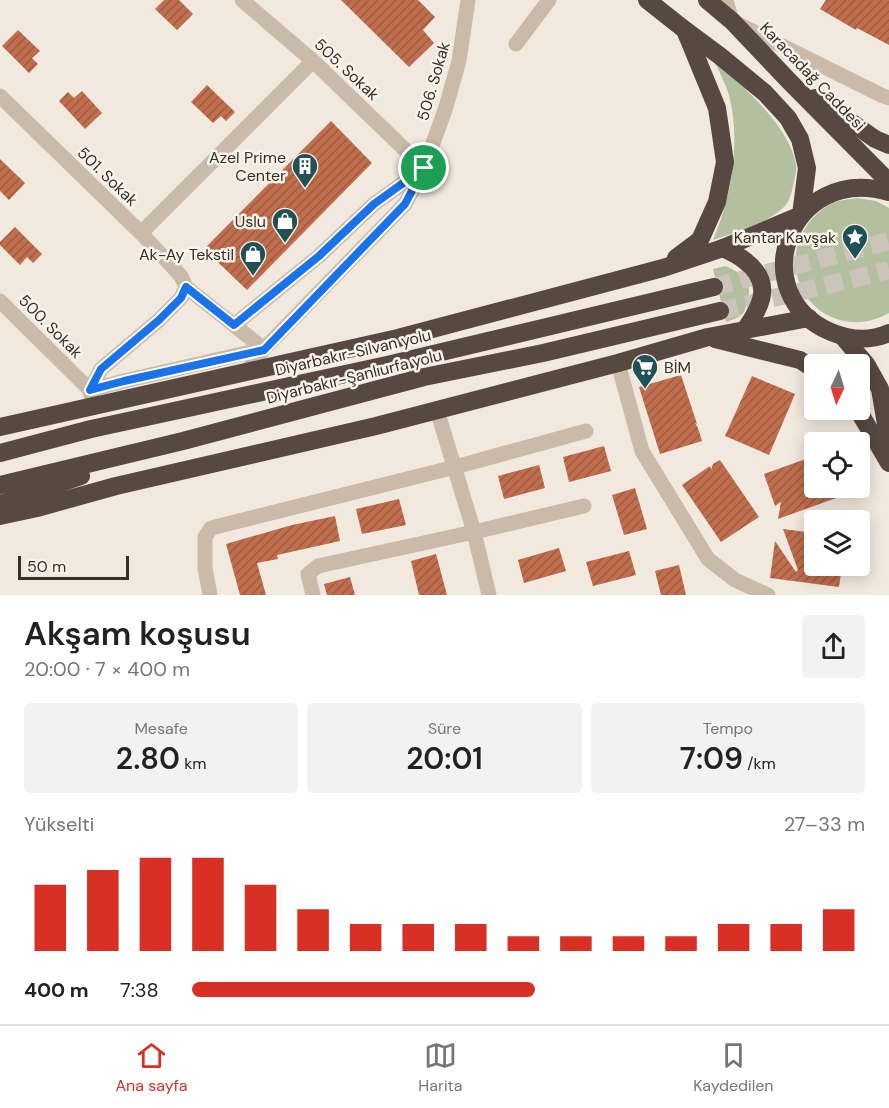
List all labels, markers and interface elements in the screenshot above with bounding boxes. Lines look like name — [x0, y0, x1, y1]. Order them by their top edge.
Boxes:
street label: Karacadağ Caddesi — [755, 18, 870, 135]
street label: 505. Sokak — [310, 34, 384, 105]
street label: 506. Sokak — [412, 39, 455, 123]
street label: 501. Sokak — [73, 142, 143, 211]
pin — [398, 142, 449, 193]
place label: Azel Prime Center — [209, 147, 286, 186]
building icon: Azel Prime Center — [290, 151, 320, 189]
icon: arrive — [407, 151, 440, 184]
shop icon: Uslu — [270, 206, 300, 244]
place label: Uslu — [235, 211, 266, 232]
place icon: Kantar Kavşak — [840, 222, 870, 260]
place label: Kantar Kavşak — [734, 227, 836, 248]
shop icon: Ak-Ay Tekstil — [238, 239, 268, 277]
place label: Ak-Ay Tekstil — [139, 244, 234, 265]
street label: 500. Sokak — [14, 290, 87, 363]
street label: Diyarbakır-Silvan yolu — [273, 324, 433, 381]
street label: Diyarbakır-Şanlıurfa yolu — [264, 344, 444, 408]
supermarket icon: BİM — [630, 352, 660, 390]
north arrow — [804, 354, 870, 420]
map controls — [804, 354, 870, 576]
place label: BİM — [664, 357, 691, 378]
button: locate — [804, 432, 870, 498]
button: layers — [804, 510, 870, 576]
scale bar — [18, 553, 129, 580]
text: 50 m — [27, 556, 66, 577]
text: Akşam koşusu — [24, 612, 251, 655]
button: share — [802, 615, 865, 678]
text: 20:00 · 7 × 400 m — [24, 656, 190, 682]
text: Mesafe — [134, 718, 188, 739]
text: Süre — [428, 718, 461, 739]
text: Tempo — [703, 718, 753, 739]
text: 2.80 — [116, 739, 180, 778]
text: 20:01 — [406, 739, 483, 778]
text: 7:09 — [680, 739, 743, 778]
text: km — [180, 753, 207, 774]
text: /km — [743, 753, 776, 774]
text: Yükselti — [24, 811, 94, 837]
text: 27–33 m — [784, 811, 865, 837]
text: 400 m — [24, 977, 89, 1003]
text: 7:38 — [120, 977, 159, 1003]
tab: Ana sayfa — [115, 1039, 187, 1096]
tab: Harita — [418, 1039, 462, 1096]
tab: Kaydedilen — [693, 1039, 774, 1096]

